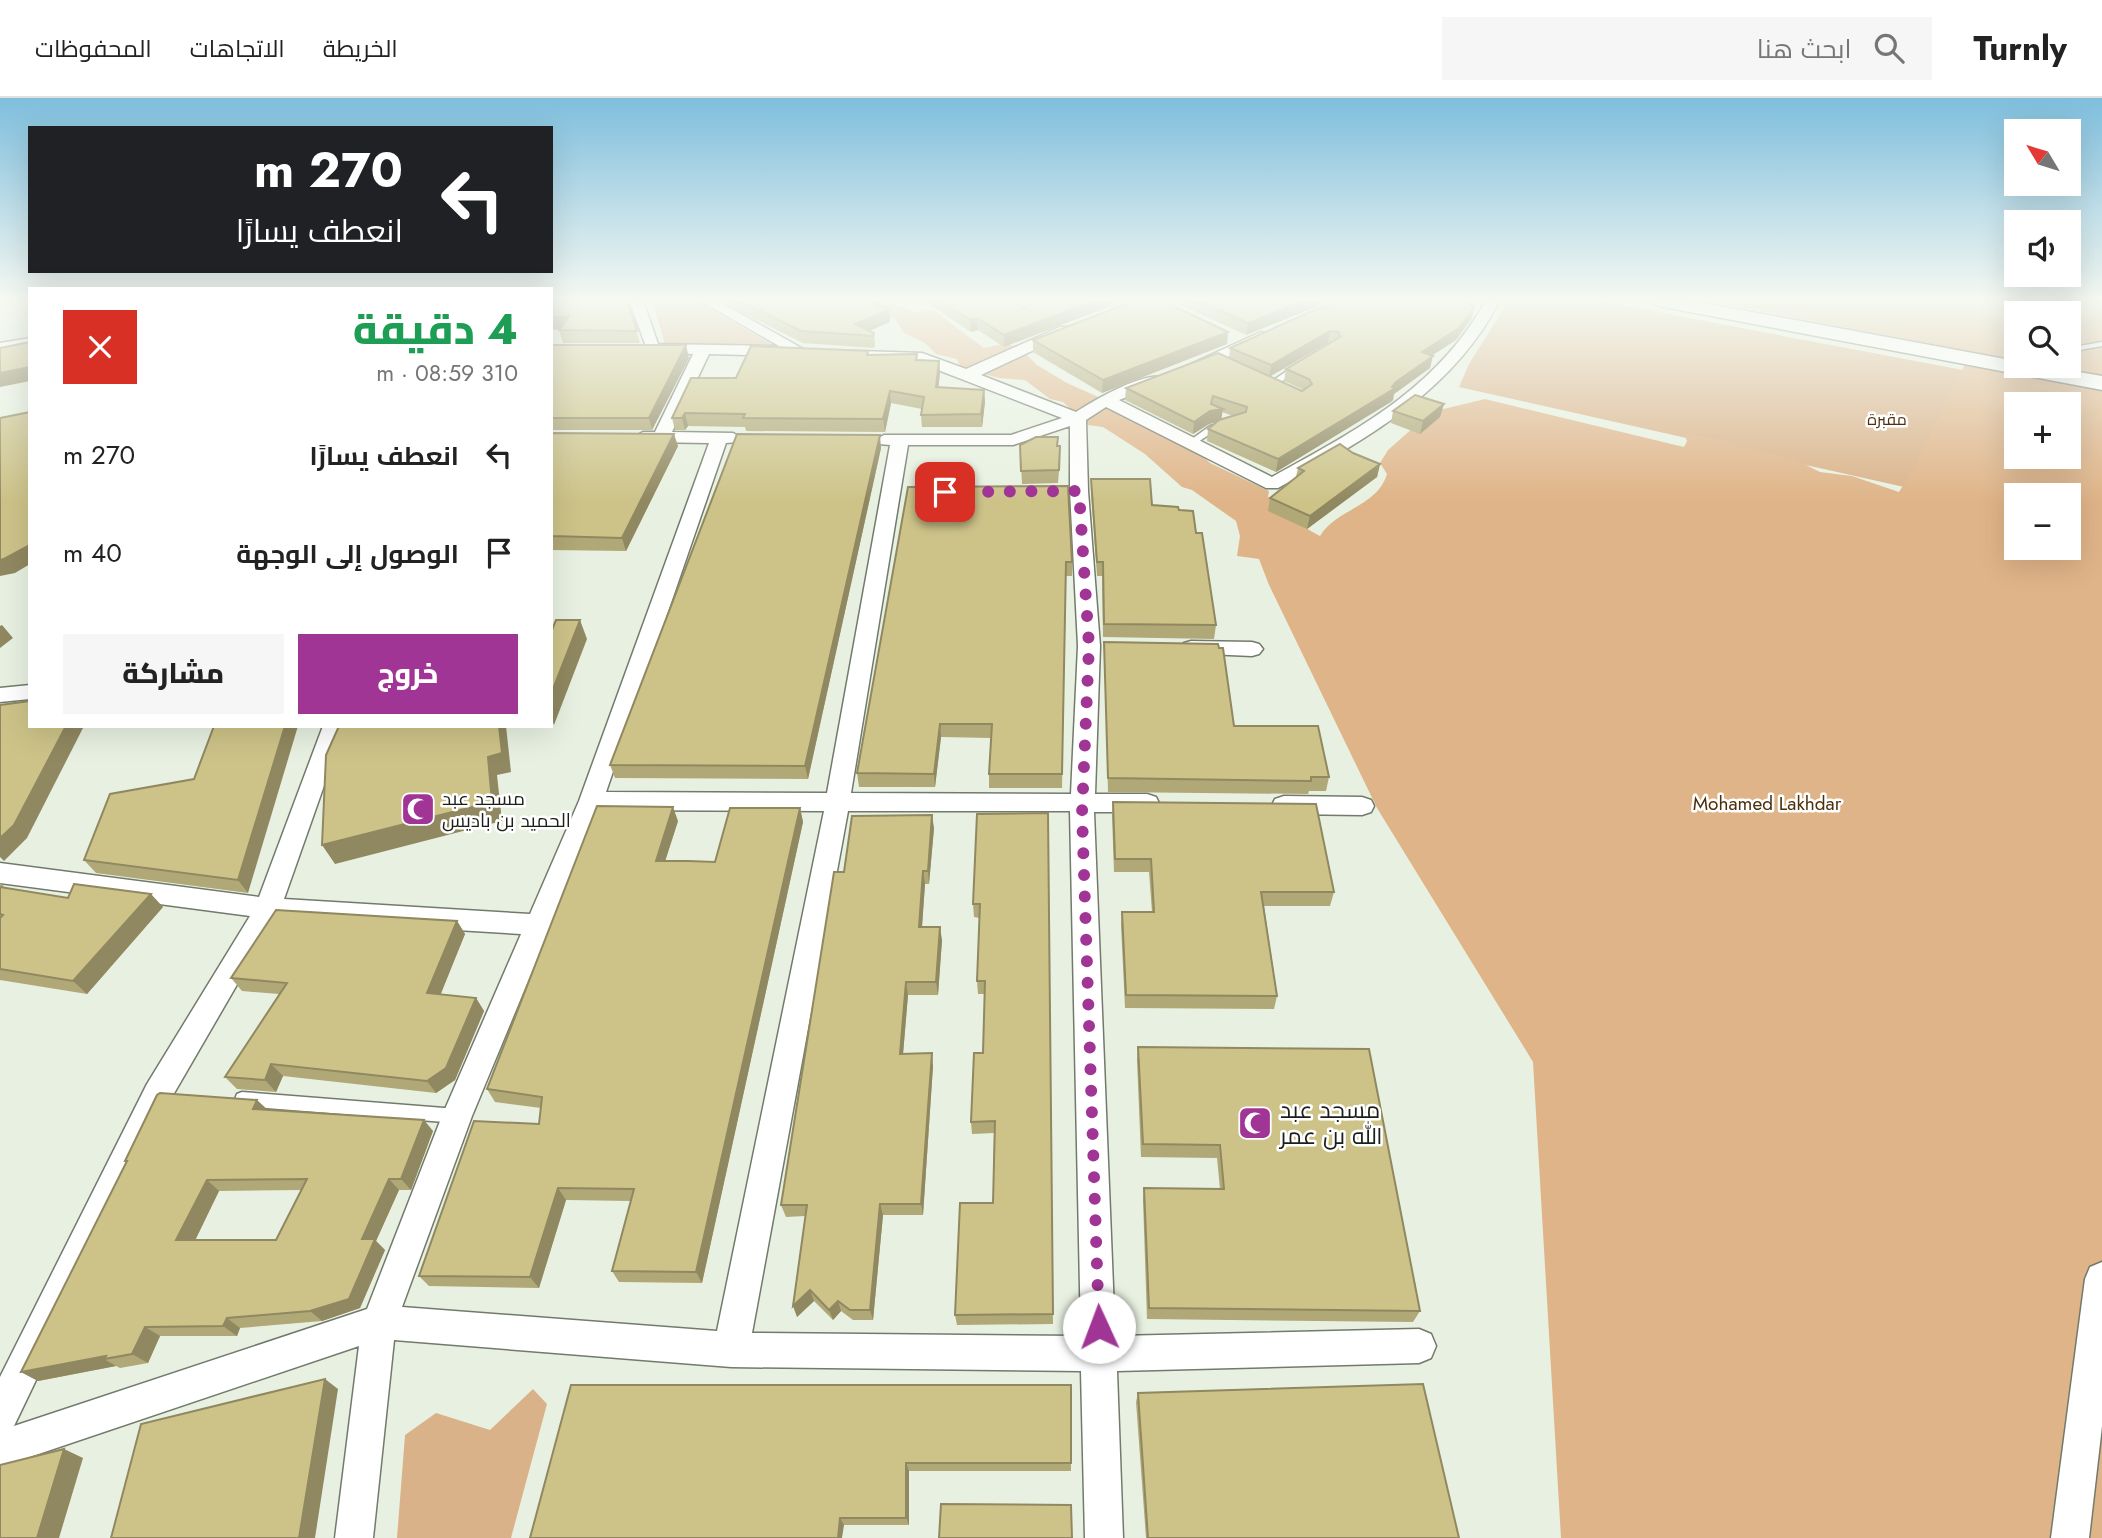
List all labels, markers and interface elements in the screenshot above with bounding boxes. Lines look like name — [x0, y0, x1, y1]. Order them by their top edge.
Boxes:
search box — [1442, 17, 1932, 80]
text: Turnly — [1974, 25, 2067, 72]
icon: search — [1870, 29, 1908, 67]
text: ابحث هنا — [1757, 30, 1852, 68]
text: المحفوظات — [35, 31, 152, 66]
text: الاتجاهات — [190, 31, 285, 66]
text: الخريطة — [323, 31, 398, 66]
north arrow — [2004, 119, 2081, 196]
map controls — [2004, 119, 2081, 560]
text: 270 m — [254, 135, 403, 205]
icon: left — [427, 154, 518, 245]
text: انعطف يسارًا — [236, 208, 403, 254]
button: sound — [2004, 210, 2081, 287]
text: 4 دقيقة — [353, 299, 518, 360]
button: search — [2004, 301, 2081, 378]
button: close — [63, 310, 137, 384]
text: 310 m · 08:59 — [376, 356, 518, 390]
button: + — [2004, 392, 2081, 469]
park label: مقبرة — [1867, 408, 1907, 431]
text: 270 m — [63, 436, 135, 474]
icon: left — [480, 436, 518, 474]
text: انعطف يسارًا — [309, 437, 459, 475]
pin — [915, 462, 975, 522]
icon: arrive — [926, 473, 964, 511]
button: − — [2004, 483, 2081, 560]
text: 40 m — [63, 534, 122, 572]
icon: arrive — [480, 534, 518, 572]
text: الوصول إلى الوجهة — [236, 535, 459, 573]
button: مشاركة — [63, 634, 284, 714]
button: خروج — [298, 634, 518, 714]
place label: مسجد عبد الحميد بن باديس — [442, 785, 571, 834]
mosque icon: مسجد عبد الحميد بن باديس — [399, 790, 437, 828]
park label: Mohamed Lakhdar — [1693, 790, 1842, 817]
place label: مسجد عبد الله بن عمر — [1278, 1093, 1383, 1153]
mosque icon: مسجد عبد الله بن عمر — [1236, 1104, 1274, 1142]
position arrow — [1062, 1290, 1136, 1364]

